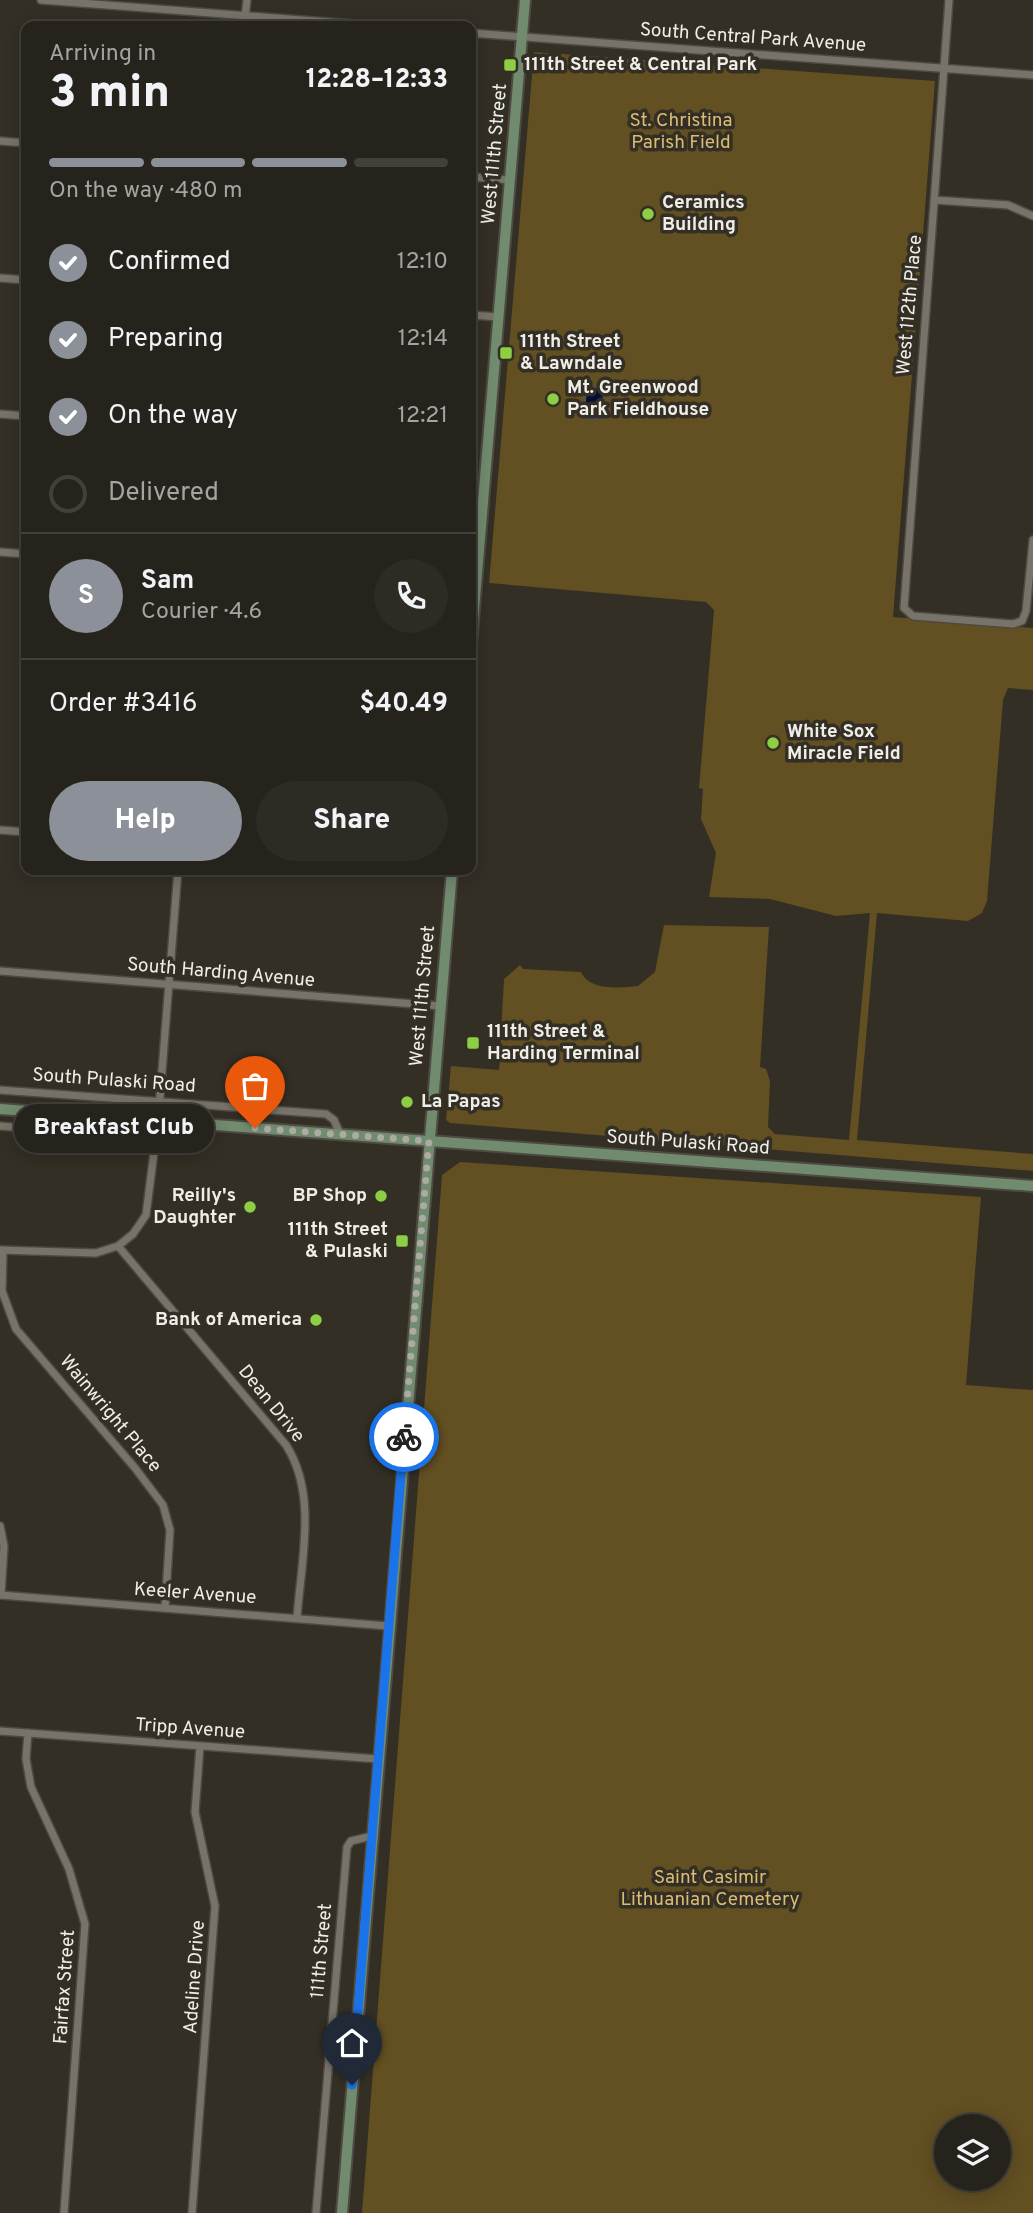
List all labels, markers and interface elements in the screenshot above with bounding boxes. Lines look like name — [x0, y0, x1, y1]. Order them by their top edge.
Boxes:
street label: South Central Park Avenue — [639, 18, 867, 58]
text: Arriving in — [49, 40, 156, 69]
place label: 111th Street & Central Park — [524, 53, 757, 77]
marker: 111th Street & Central Park — [502, 57, 518, 73]
text: 12:28–12:33 — [306, 64, 448, 97]
text: 3 min — [49, 65, 170, 124]
street label: West 111th Street — [477, 82, 513, 226]
park label: St. Christina Parish Field — [629, 109, 733, 155]
text: On the way · 480 m — [49, 177, 243, 206]
place label: Ceramics Building — [662, 191, 745, 237]
marker: Ceramics Building — [640, 206, 656, 222]
street label: West 112th Place — [892, 234, 928, 376]
icon: check — [49, 244, 87, 282]
text: Confirmed — [108, 246, 231, 279]
text: 12:10 — [397, 248, 448, 277]
icon: check — [49, 321, 87, 359]
text: Preparing — [108, 323, 223, 356]
text: 12:14 — [398, 325, 448, 354]
place label: 111th Street & Lawndale — [520, 330, 623, 376]
marker: 111th Street & Lawndale — [498, 345, 514, 361]
place label: Mt. Greenwood Park Fieldhouse — [567, 376, 709, 422]
marker: Mt. Greenwood Park Fieldhouse — [545, 391, 561, 407]
icon: check — [49, 398, 87, 436]
text: On the way — [108, 400, 238, 433]
text: 12:21 — [398, 402, 448, 431]
text: Delivered — [108, 477, 219, 510]
button: phone — [374, 559, 448, 633]
text: Sam — [141, 565, 194, 598]
text: S — [78, 580, 94, 613]
text: Courier · 4.6 — [141, 598, 262, 627]
text: Order #3416 — [49, 688, 197, 721]
text: $40.49 — [359, 688, 448, 721]
place label: White Sox Miracle Field — [787, 720, 901, 766]
marker: White Sox Miracle Field — [765, 735, 781, 751]
button: Help — [49, 781, 242, 861]
button: Share — [256, 781, 448, 861]
street label: West 111th Street — [405, 924, 441, 1068]
street label: South Harding Avenue — [126, 953, 316, 993]
place label: 111th Street & Harding Terminal — [487, 1020, 640, 1066]
marker: 111th Street & Harding Terminal — [465, 1035, 481, 1051]
pin — [225, 1056, 285, 1128]
street label: South Pulaski Road — [31, 1063, 197, 1099]
icon: bag — [236, 1067, 274, 1105]
place label: La Papas — [421, 1090, 501, 1114]
marker: La Papas — [399, 1094, 415, 1110]
callout: Breakfast Club — [14, 1104, 213, 1152]
text: Breakfast Club — [34, 1114, 194, 1143]
street label: South Pulaski Road — [605, 1125, 771, 1161]
place label: Reilly's Daughter — [153, 1184, 236, 1230]
place label: BP Shop — [293, 1184, 367, 1208]
marker: BP Shop — [373, 1188, 389, 1204]
marker: Reilly's Daughter — [242, 1199, 258, 1215]
place label: 111th Street & Pulaski — [288, 1218, 388, 1264]
marker: 111th Street & Pulaski — [394, 1233, 410, 1249]
place label: Bank of America — [155, 1308, 302, 1332]
marker: Bank of America — [308, 1312, 324, 1328]
street label: Wainwright Place — [54, 1350, 166, 1478]
street label: Dean Drive — [232, 1360, 310, 1448]
courier — [369, 1402, 439, 1472]
icon: bike — [385, 1418, 423, 1456]
street label: Keeler Avenue — [133, 1578, 257, 1610]
street label: Tripp Avenue — [134, 1713, 246, 1745]
park label: Saint Casimir Lithuanian Cemetery — [620, 1866, 800, 1912]
street label: 111th Street — [306, 1902, 338, 2000]
street label: Adeline Drive — [179, 1919, 211, 2035]
street label: Fairfax Street — [49, 1929, 81, 2045]
pin — [322, 2013, 382, 2085]
icon: home — [333, 2024, 371, 2062]
map controls — [934, 2114, 1011, 2191]
button: layers — [934, 2114, 1011, 2191]

